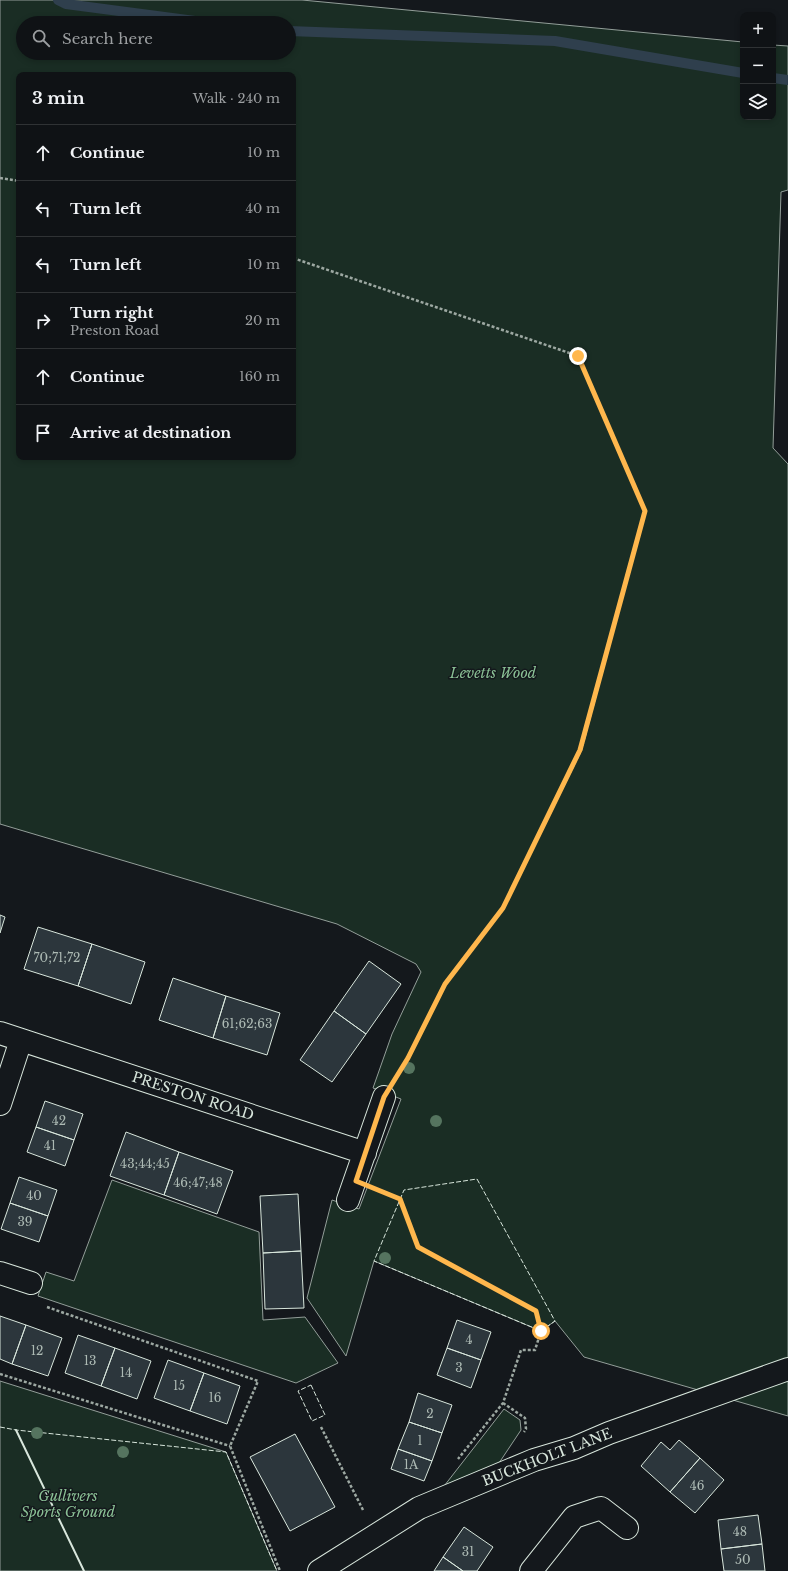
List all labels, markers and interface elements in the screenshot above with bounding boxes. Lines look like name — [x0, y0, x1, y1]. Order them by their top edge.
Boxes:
map controls — [740, 12, 776, 120]
button: + — [740, 12, 776, 48]
search box — [16, 16, 296, 60]
icon: search — [30, 27, 52, 49]
text: Search here — [62, 29, 153, 48]
button: − — [740, 48, 776, 84]
button: layers — [740, 84, 776, 120]
text: 3 min — [32, 88, 85, 109]
text: Walk · 240 m — [193, 90, 280, 107]
icon: ahead — [32, 142, 54, 164]
text: Continue — [70, 143, 145, 162]
text: 10 m — [247, 144, 280, 161]
icon: left — [32, 198, 54, 220]
text: Turn left — [70, 199, 141, 218]
text: 40 m — [245, 200, 280, 217]
icon: left — [32, 254, 54, 276]
text: Turn left — [70, 255, 141, 274]
text: 10 m — [247, 256, 280, 273]
text: Turn right — [70, 303, 153, 322]
icon: right — [32, 310, 54, 332]
text: 20 m — [245, 312, 280, 329]
text: Preston Road — [70, 322, 159, 339]
route end — [569, 347, 587, 365]
icon: ahead — [32, 366, 54, 388]
text: Continue — [70, 367, 145, 386]
text: 160 m — [239, 368, 280, 385]
icon: arrive — [32, 422, 54, 444]
text: Arrive at destination — [70, 423, 231, 442]
park label: Levetts Wood — [449, 664, 537, 682]
house number: 70;71;72 — [34, 950, 80, 965]
house number: 61;62;63 — [222, 1016, 272, 1031]
street label: PRESTON ROAD — [130, 1068, 256, 1124]
house number: 42 — [52, 1113, 66, 1128]
house number: 41 — [44, 1138, 56, 1153]
house number: 43;44;45 — [120, 1156, 170, 1171]
house number: 46;47;48 — [173, 1175, 223, 1190]
house number: 40 — [26, 1188, 42, 1203]
house number: 39 — [17, 1214, 33, 1229]
route start — [532, 1322, 550, 1340]
house number: 4 — [465, 1332, 473, 1347]
house number: 12 — [31, 1343, 43, 1358]
house number: 13 — [84, 1353, 96, 1368]
house number: 3 — [455, 1360, 463, 1375]
house number: 14 — [120, 1365, 132, 1380]
house number: 15 — [173, 1378, 185, 1393]
house number: 16 — [208, 1390, 222, 1405]
house number: 2 — [426, 1406, 434, 1421]
street label: BUCKHOLT LANE — [479, 1424, 615, 1490]
house number: 1 — [417, 1433, 423, 1448]
house number: 1A — [404, 1457, 419, 1472]
house number: 46 — [690, 1478, 705, 1493]
park label: Gullivers Sports Ground — [21, 1487, 116, 1521]
house number: 48 — [733, 1524, 747, 1539]
house number: 31 — [462, 1544, 474, 1559]
house number: 50 — [735, 1552, 751, 1567]

